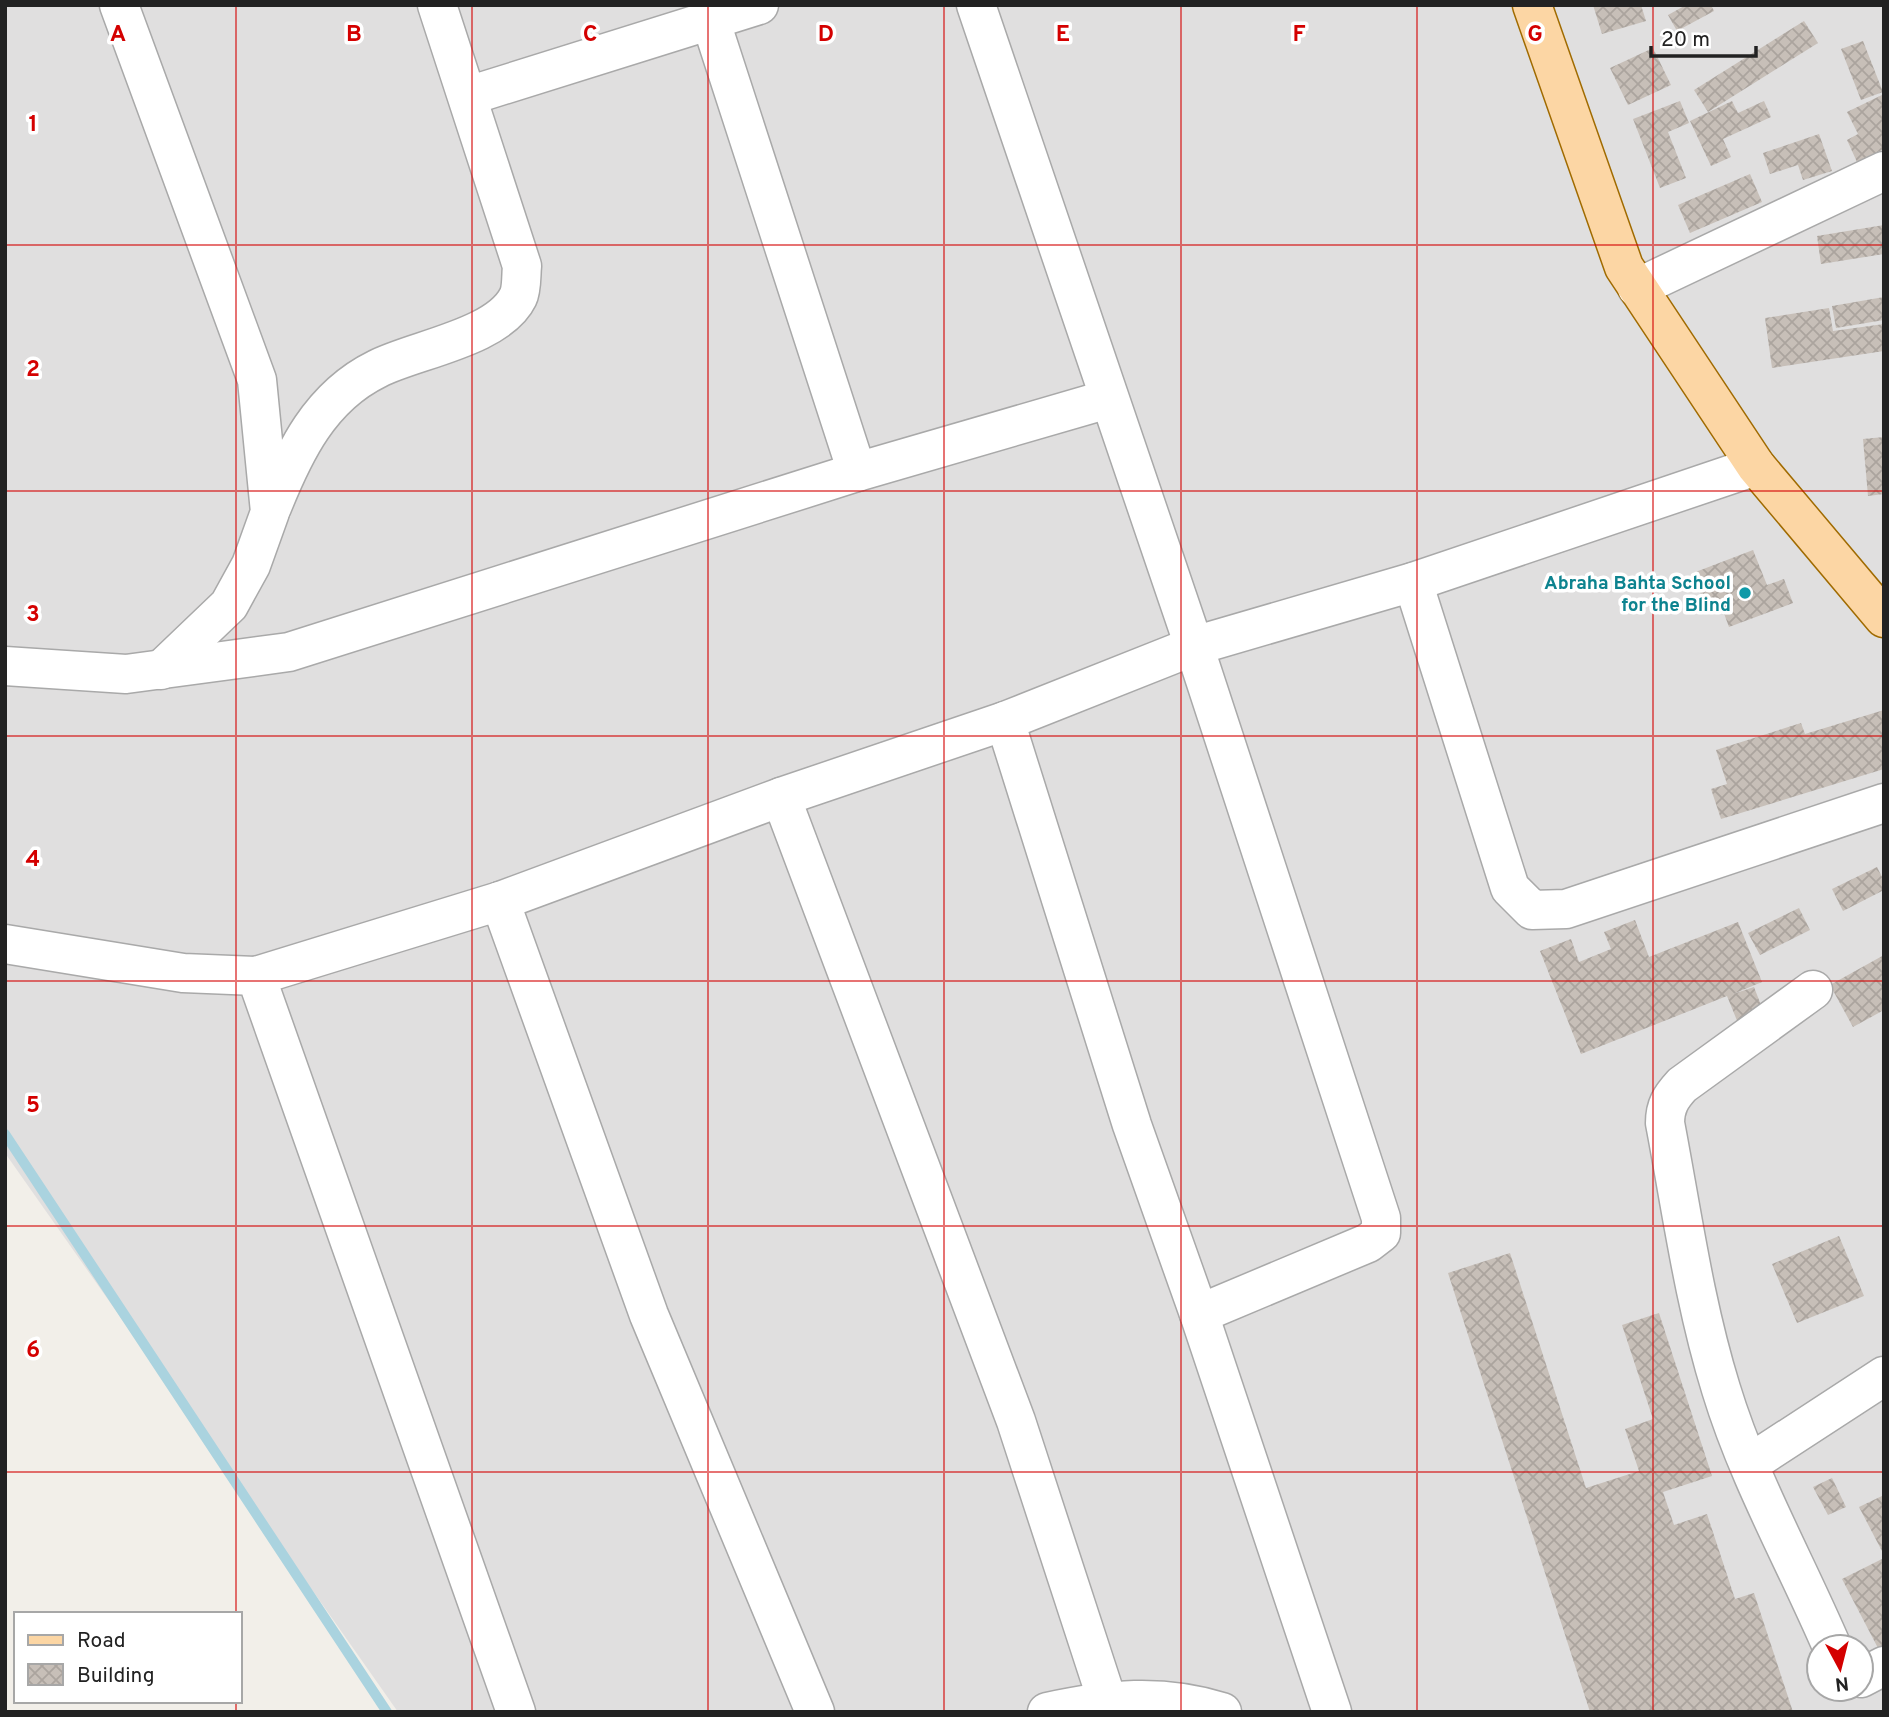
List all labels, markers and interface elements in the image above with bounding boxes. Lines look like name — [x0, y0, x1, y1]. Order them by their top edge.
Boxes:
scale bar — [1651, 14, 1756, 58]
text: A — [110, 21, 126, 50]
text: B — [346, 21, 362, 50]
text: C — [583, 21, 597, 50]
text: D — [818, 21, 834, 50]
text: E — [1056, 21, 1070, 50]
text: F — [1292, 21, 1306, 50]
text: G — [1527, 21, 1543, 50]
text: 20 m — [1661, 27, 1710, 54]
text: 1 — [28, 111, 38, 140]
text: 2 — [26, 356, 40, 385]
place label: Abraha Bahta School for the Blind — [1544, 572, 1731, 618]
marker: Abraha Bahta School for the Blind — [1737, 585, 1753, 601]
text: 3 — [26, 601, 40, 630]
text: 4 — [26, 846, 40, 875]
text: 5 — [26, 1092, 40, 1121]
text: 6 — [26, 1337, 40, 1366]
legend — [14, 1612, 242, 1703]
text: Road — [77, 1628, 126, 1655]
north arrow — [1805, 1633, 1875, 1703]
text: Building — [77, 1663, 155, 1690]
text: N — [1834, 1670, 1850, 1696]

